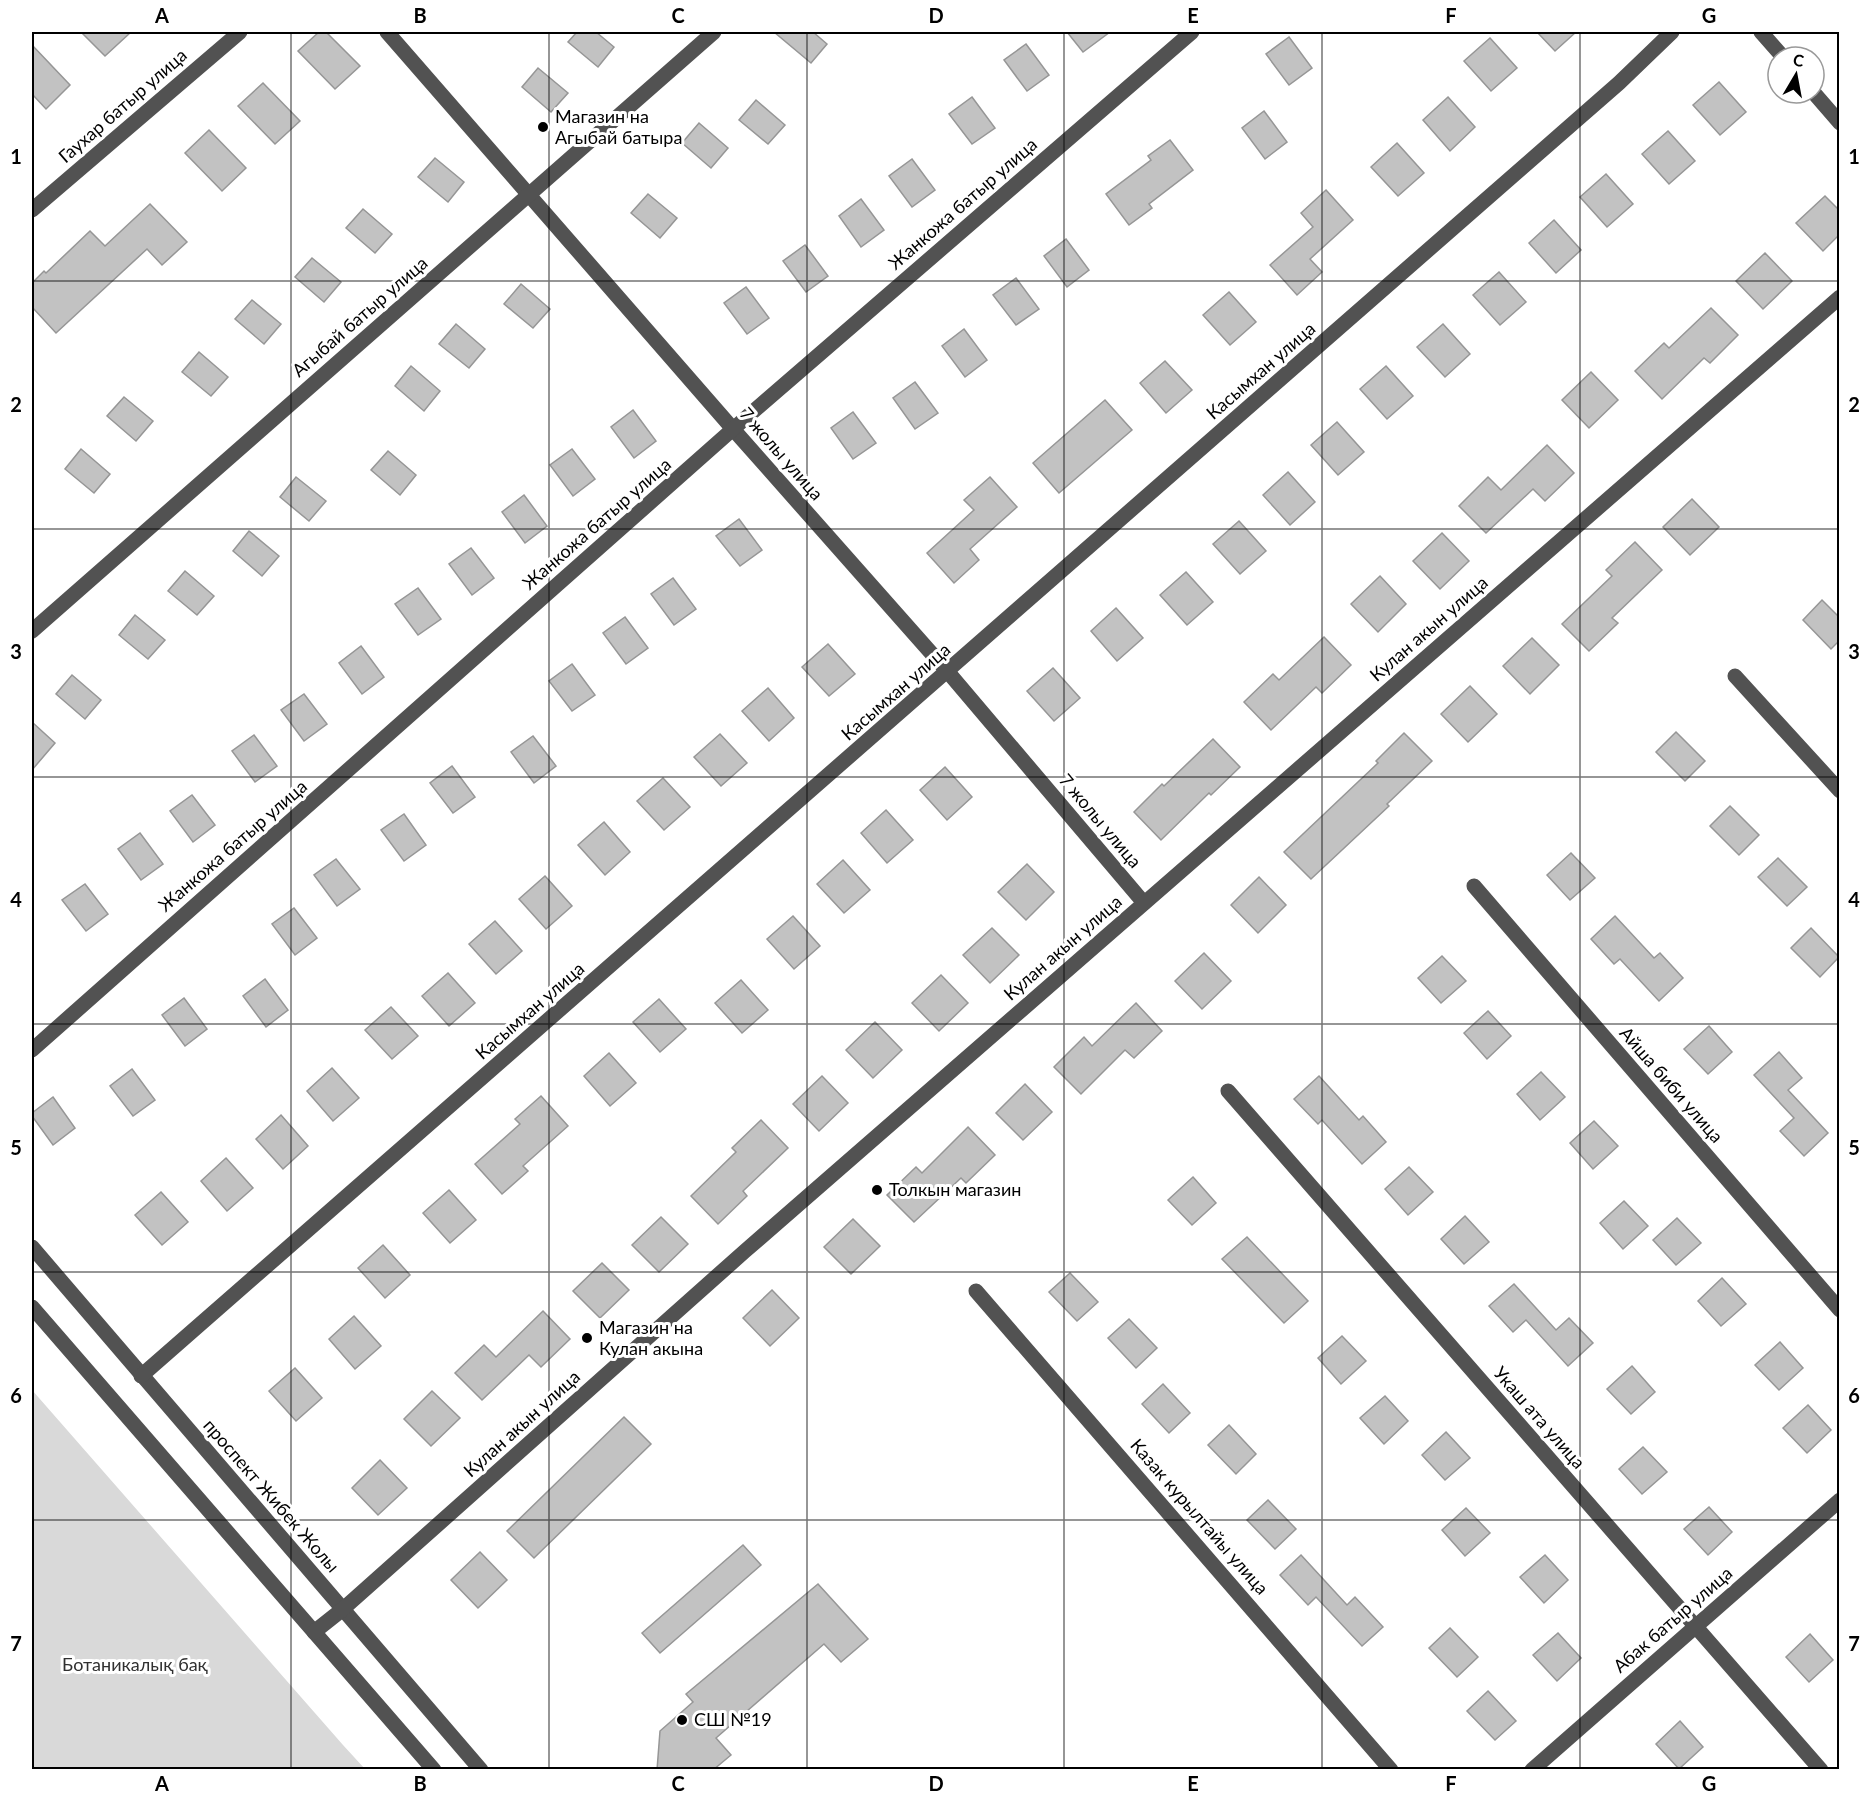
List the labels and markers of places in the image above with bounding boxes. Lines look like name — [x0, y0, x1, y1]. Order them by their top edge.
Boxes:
place label: Магазин на Агыбай батыра — [555, 105, 682, 148]
marker: Магазин на Агыбай батыра — [536, 120, 550, 134]
place label: Толкын магазин — [889, 1178, 1021, 1200]
marker: Толкын магазин — [870, 1183, 884, 1197]
place label: Магазин на Кулан акына — [599, 1316, 703, 1359]
marker: Магазин на Кулан акына — [580, 1331, 594, 1345]
place label: СШ №19 — [694, 1708, 772, 1730]
marker: СШ №19 — [675, 1713, 689, 1727]

